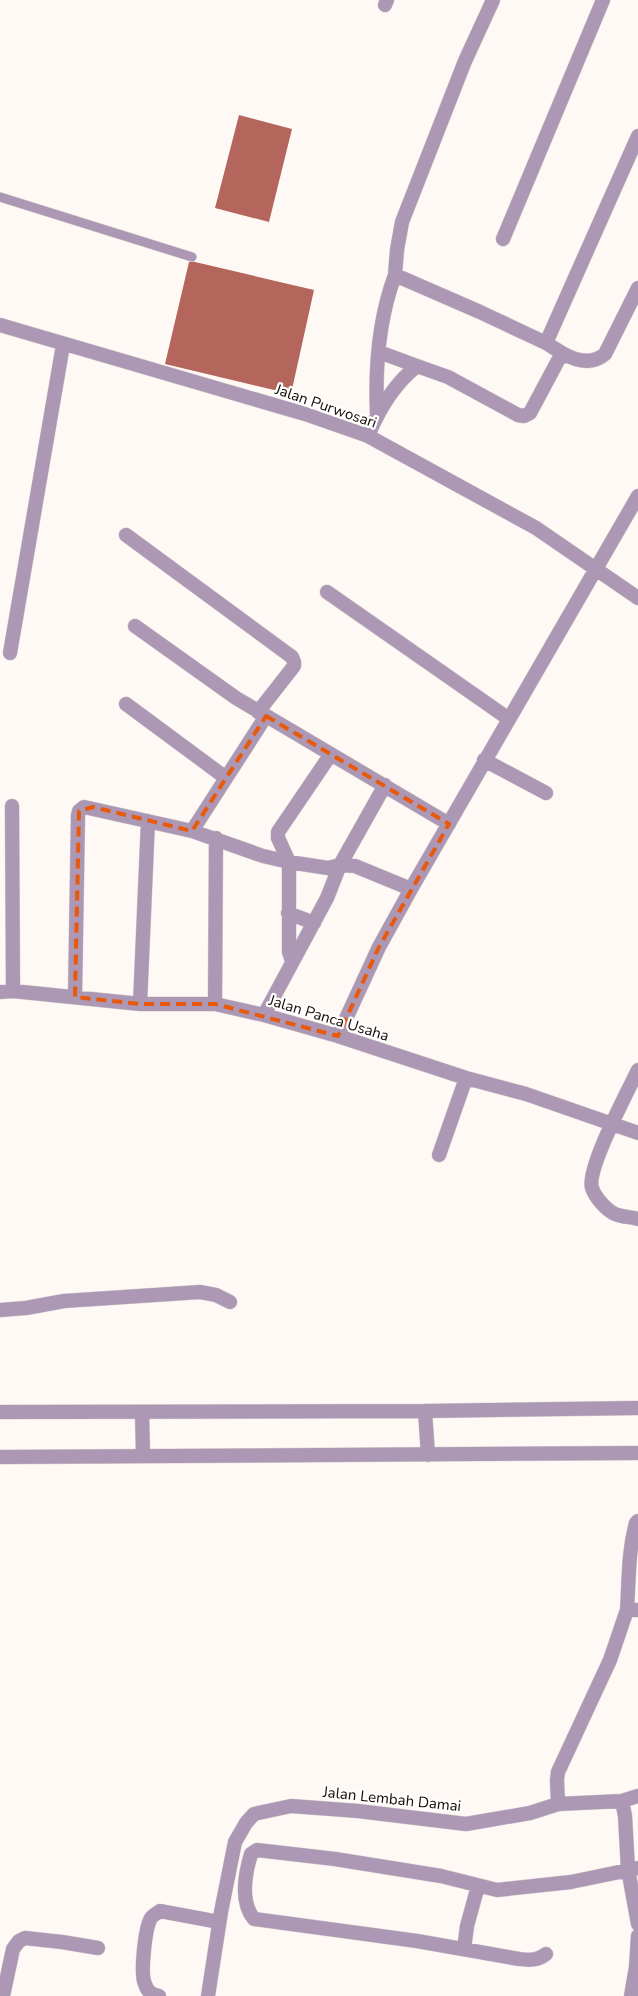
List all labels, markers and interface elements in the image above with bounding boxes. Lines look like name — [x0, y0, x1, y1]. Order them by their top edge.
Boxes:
street label: Jalan Purwosari — [272, 379, 379, 433]
street label: Jalan Panca Usaha — [266, 990, 391, 1046]
street label: Jalan Lembah Damai — [321, 1782, 462, 1816]

